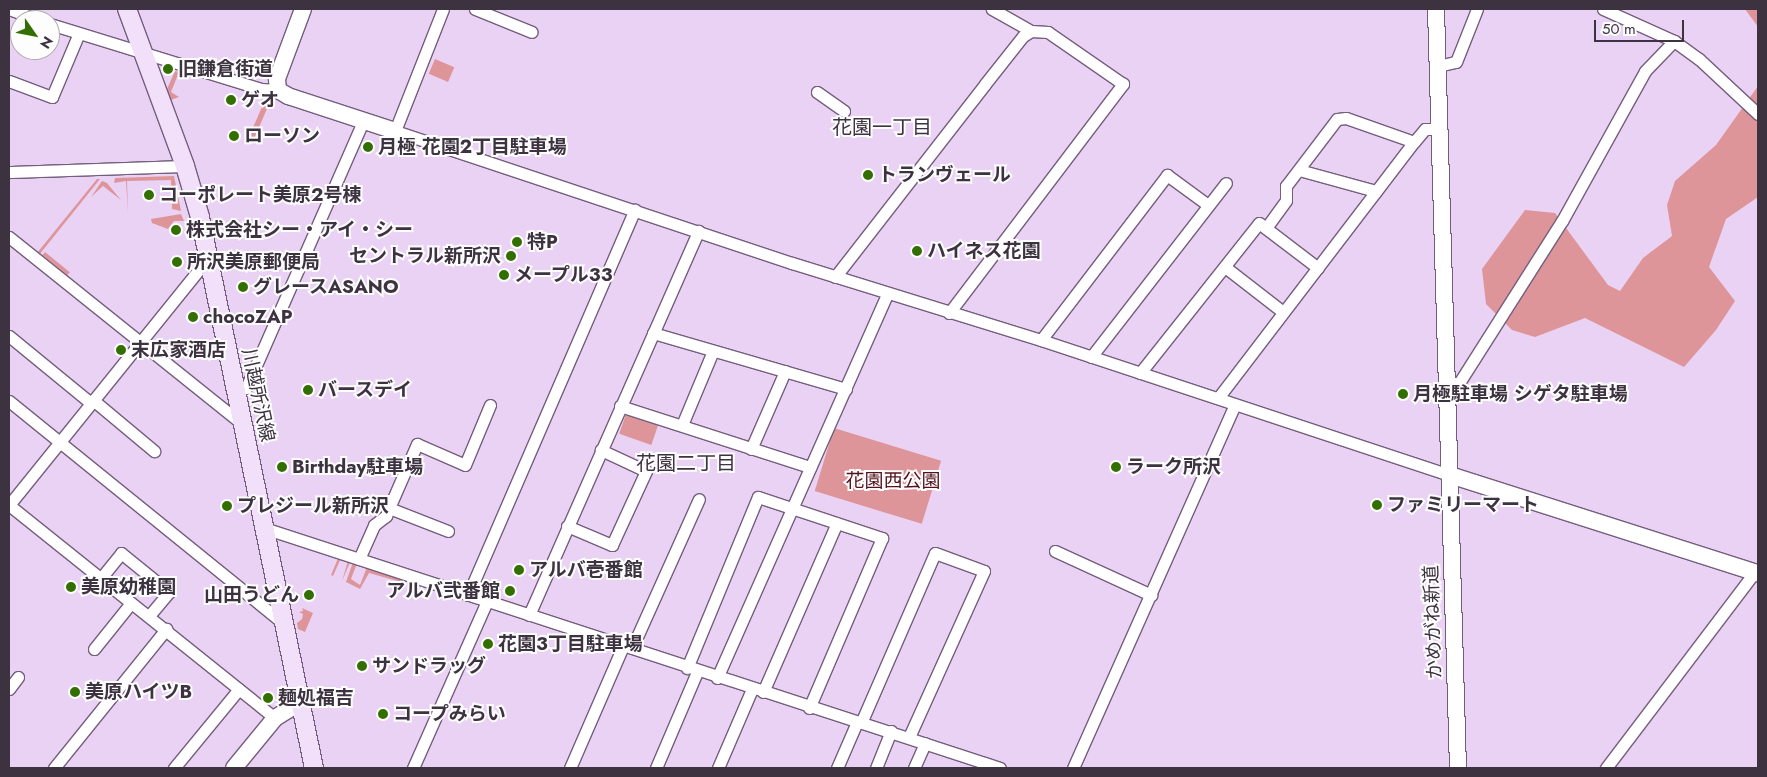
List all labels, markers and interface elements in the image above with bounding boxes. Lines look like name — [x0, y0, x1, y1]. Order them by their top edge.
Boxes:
north arrow — [10, 10, 60, 60]
scale bar — [1597, 10, 1687, 42]
text: 50 m — [1602, 18, 1636, 40]
text: N — [35, 33, 58, 53]
place label: 旧鎌倉街道 — [178, 58, 273, 80]
marker: 旧鎌倉街道 — [162, 63, 174, 75]
place label: ゲオ — [241, 89, 279, 111]
marker: ゲオ — [225, 94, 237, 106]
district label: 花園一丁目 — [832, 115, 932, 139]
place label: ローソン — [244, 125, 320, 147]
marker: ローソン — [228, 130, 240, 142]
place label: 月極 花園２丁目駐車場 — [378, 136, 567, 158]
marker: 月極 花園２丁目駐車場 — [362, 141, 374, 153]
place label: トランヴェール — [878, 164, 1011, 186]
marker: トランヴェール — [862, 169, 874, 181]
place label: コーポレート美原2号棟 — [159, 184, 361, 206]
marker: コーポレート美原2号棟 — [143, 189, 155, 201]
place label: 株式会社シー・アイ・シー — [186, 219, 414, 241]
marker: 株式会社シー・アイ・シー — [170, 224, 182, 236]
place label: 特P — [527, 231, 558, 253]
marker: 特P — [511, 236, 523, 248]
place label: ハイネス花園 — [927, 240, 1041, 262]
place label: セントラル新所沢 — [349, 245, 501, 267]
marker: ハイネス花園 — [911, 245, 923, 257]
marker: セントラル新所沢 — [505, 250, 517, 262]
place label: 所沢美原郵便局 — [187, 251, 320, 273]
marker: 所沢美原郵便局 — [171, 256, 183, 268]
place label: メープル33 — [514, 264, 614, 286]
marker: メープル33 — [498, 269, 510, 281]
place label: グレースASANO — [253, 276, 399, 298]
marker: グレースASANO — [237, 281, 249, 293]
place label: chocoZAP — [203, 306, 293, 328]
marker: chocoZAP — [187, 311, 199, 323]
place label: 末広家酒店 — [131, 339, 226, 361]
marker: 末広家酒店 — [115, 344, 127, 356]
street label: 川越所沢線 — [237, 346, 279, 444]
place label: バースデイ — [318, 379, 413, 401]
place label: 月極駐車場 シゲタ駐車場 — [1413, 383, 1628, 405]
marker: バースデイ — [302, 384, 314, 396]
marker: 月極駐車場 シゲタ駐車場 — [1397, 388, 1409, 400]
district label: 花園二丁目 — [636, 451, 736, 475]
place label: Birthday駐車場 — [292, 456, 423, 478]
place label: ラーク所沢 — [1126, 456, 1221, 478]
marker: Birthday駐車場 — [276, 461, 288, 473]
marker: ラーク所沢 — [1110, 461, 1122, 473]
park label: 花園西公園 — [846, 470, 940, 492]
place label: ファミリーマート — [1387, 494, 1539, 516]
place label: プレジール新所沢 — [237, 495, 389, 517]
marker: ファミリーマート — [1371, 499, 1383, 511]
marker: プレジール新所沢 — [221, 500, 233, 512]
place label: アルバ壱番館 — [529, 559, 643, 581]
marker: アルバ壱番館 — [513, 564, 525, 576]
street label: かめがね新道 — [1420, 565, 1446, 679]
place label: 美原幼稚園 — [81, 576, 176, 598]
place label: アルバ弐番館 — [386, 580, 500, 602]
marker: 美原幼稚園 — [65, 581, 77, 593]
place label: 山田うどん — [204, 584, 299, 606]
marker: アルバ弐番館 — [504, 585, 516, 597]
marker: 山田うどん — [303, 589, 315, 601]
place label: 花園3丁目駐車場 — [498, 633, 643, 655]
marker: 花園3丁目駐車場 — [482, 638, 494, 650]
place label: サンドラッグ — [372, 655, 486, 677]
marker: サンドラッグ — [356, 660, 368, 672]
place label: 美原ハイツB — [85, 681, 193, 703]
marker: 美原ハイツB — [69, 686, 81, 698]
place label: 麺処福吉 — [278, 687, 354, 709]
marker: 麺処福吉 — [262, 692, 274, 704]
place label: コープみらい — [393, 703, 507, 725]
marker: コープみらい — [377, 708, 389, 720]

